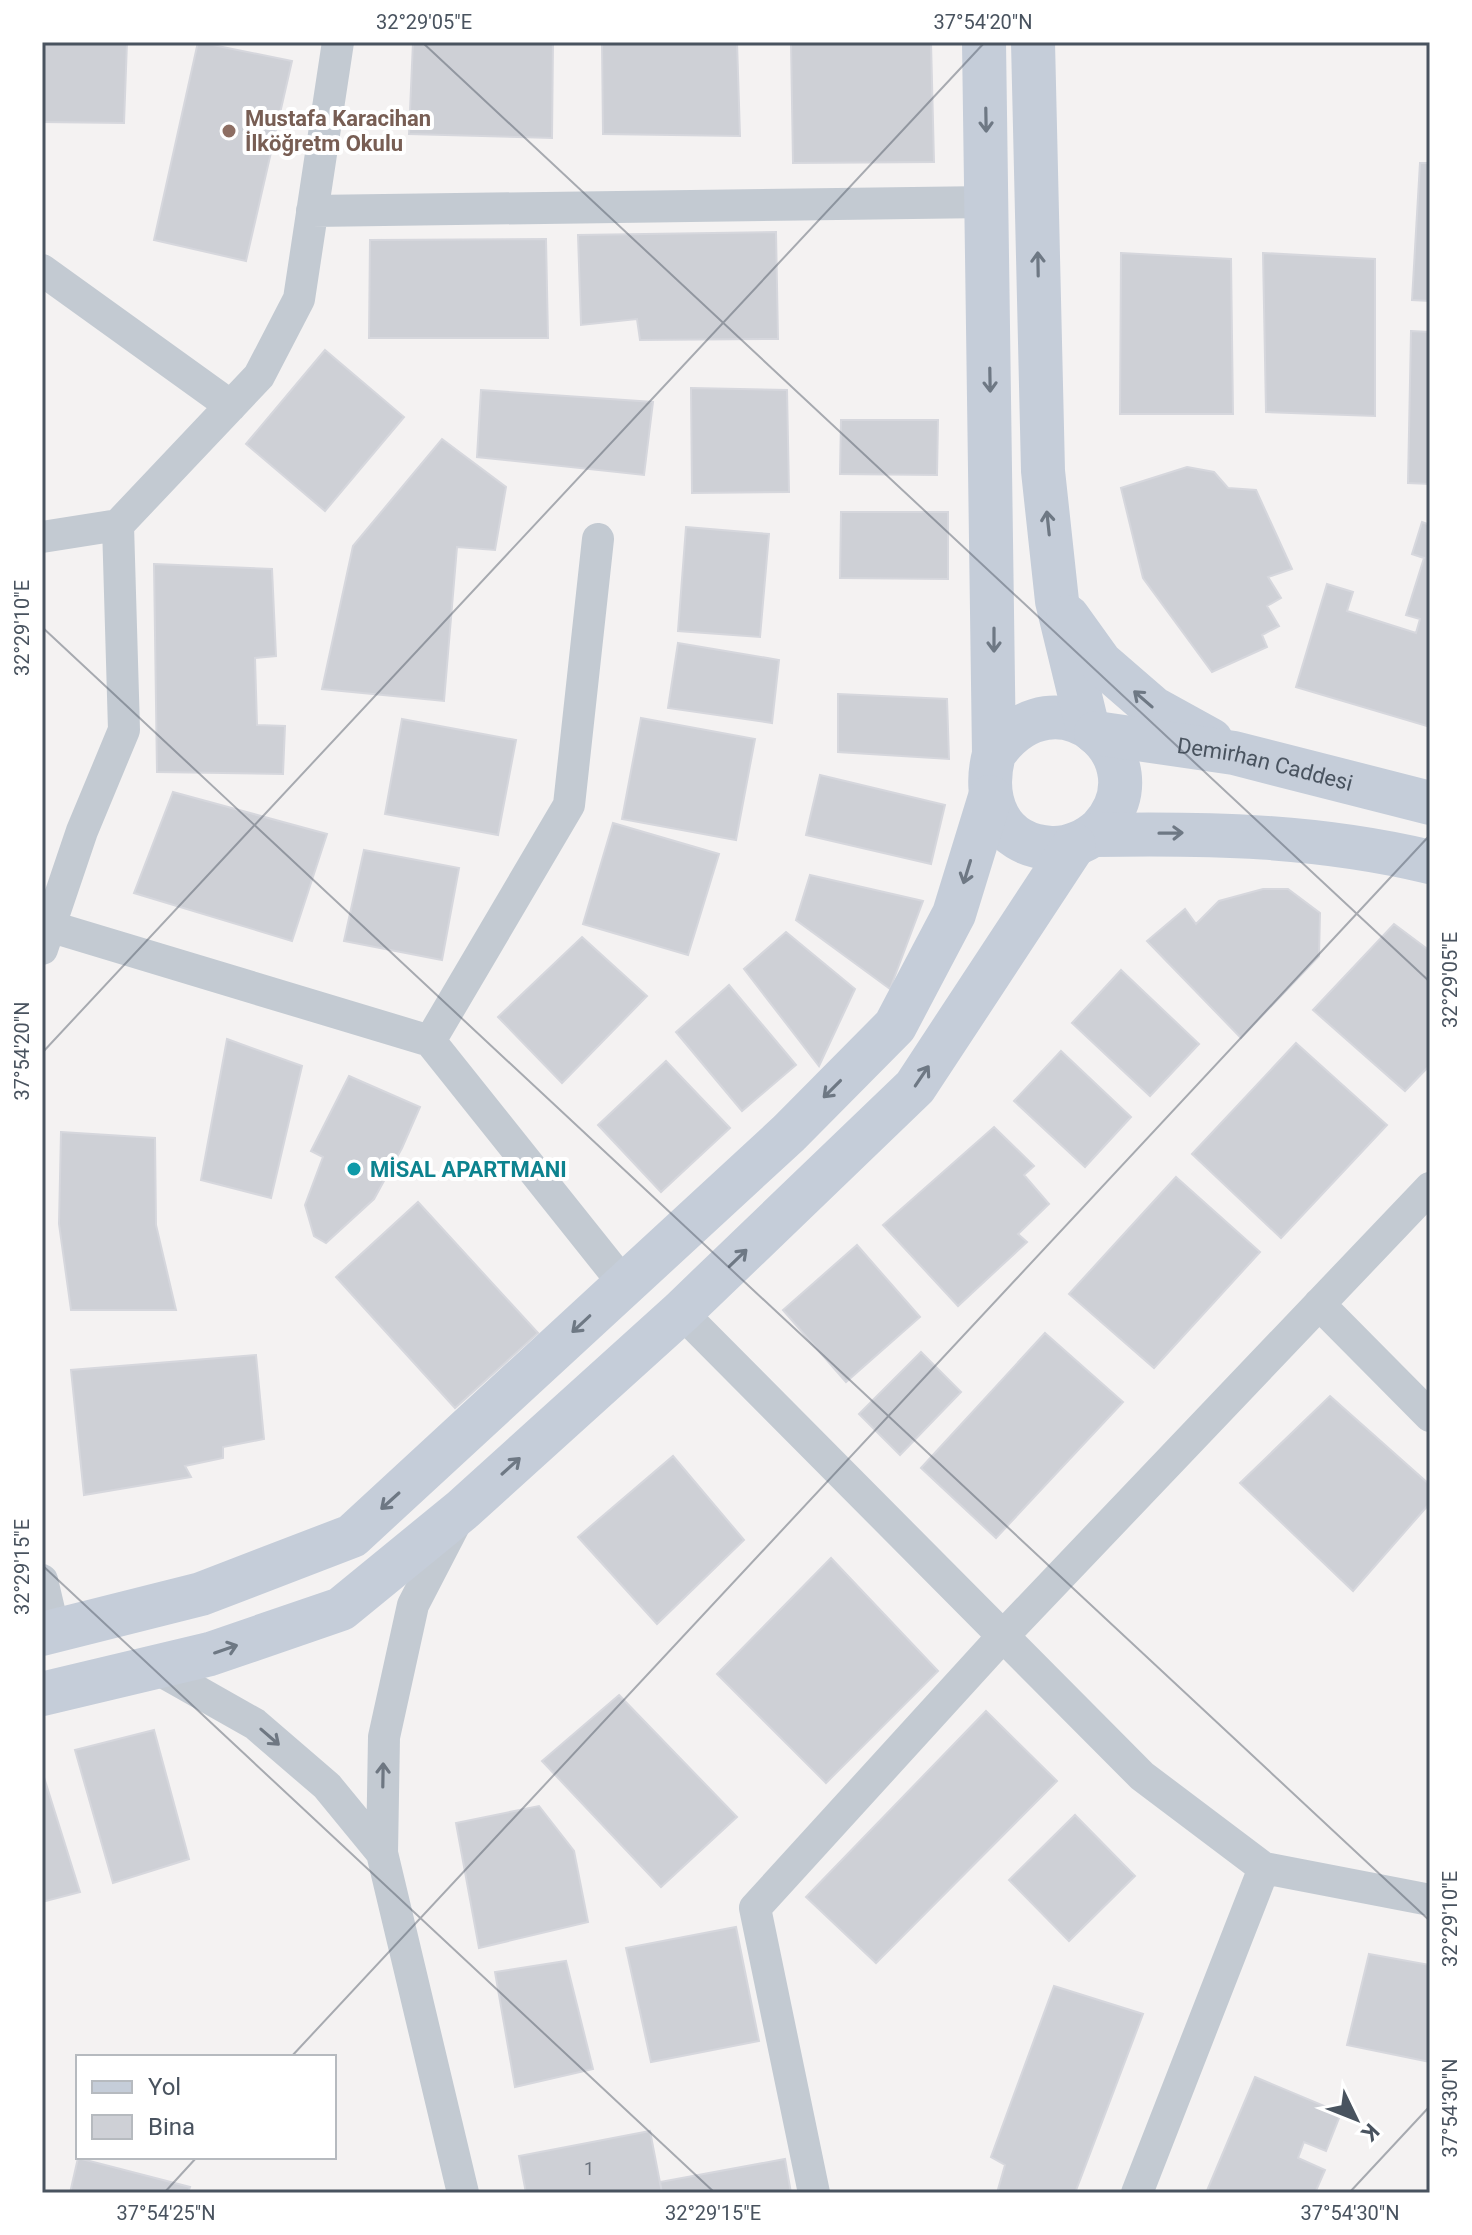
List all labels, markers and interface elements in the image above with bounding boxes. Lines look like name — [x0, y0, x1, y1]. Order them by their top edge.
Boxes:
text: 32°29'05"E — [376, 10, 472, 34]
text: 37°54'20"N — [933, 10, 1033, 34]
place label: Mustafa Karacihan İlköğretm Okulu — [245, 106, 431, 156]
one-way arrow — [978, 106, 994, 133]
marker: Mustafa Karacihan İlköğretm Okulu — [220, 122, 238, 140]
one-way arrow — [1030, 251, 1046, 278]
one-way arrow — [983, 366, 998, 393]
one-way arrow — [1041, 510, 1056, 537]
text: 32°29'10"E — [10, 580, 34, 676]
one-way arrow — [986, 626, 1002, 653]
one-way arrow — [1133, 690, 1154, 708]
street label: Demirhan Caddesi — [1176, 733, 1355, 796]
one-way arrow — [1157, 826, 1184, 841]
one-way arrow — [959, 858, 974, 884]
text: 32°29'05"E — [1438, 932, 1462, 1028]
text: 37°54'20"N — [10, 1001, 34, 1101]
one-way arrow — [914, 1065, 931, 1087]
one-way arrow — [823, 1079, 842, 1098]
place label: MİSAL APARTMANI — [370, 1157, 567, 1182]
marker: MİSAL APARTMANI — [345, 1160, 363, 1178]
one-way arrow — [727, 1249, 747, 1268]
one-way arrow — [571, 1315, 591, 1334]
one-way arrow — [501, 1457, 521, 1475]
one-way arrow — [381, 1492, 401, 1510]
text: 32°29'15"E — [10, 1519, 34, 1615]
one-way arrow — [214, 1640, 239, 1655]
one-way arrow — [260, 1728, 280, 1746]
one-way arrow — [375, 1762, 391, 1789]
text: 32°29'10"E — [1438, 1871, 1462, 1967]
legend — [76, 2055, 336, 2159]
text: 37°54'30"N — [1438, 2058, 1462, 2158]
text: Yol — [148, 2073, 181, 2101]
north arrow — [1316, 2079, 1396, 2159]
text: Bina — [148, 2113, 195, 2141]
text: K — [1356, 2119, 1384, 2147]
house number: 1 — [584, 2158, 594, 2179]
text: 37°54'25"N — [116, 2201, 216, 2225]
text: 32°29'15"E — [665, 2201, 761, 2225]
text: 37°54'30"N — [1300, 2201, 1400, 2225]

